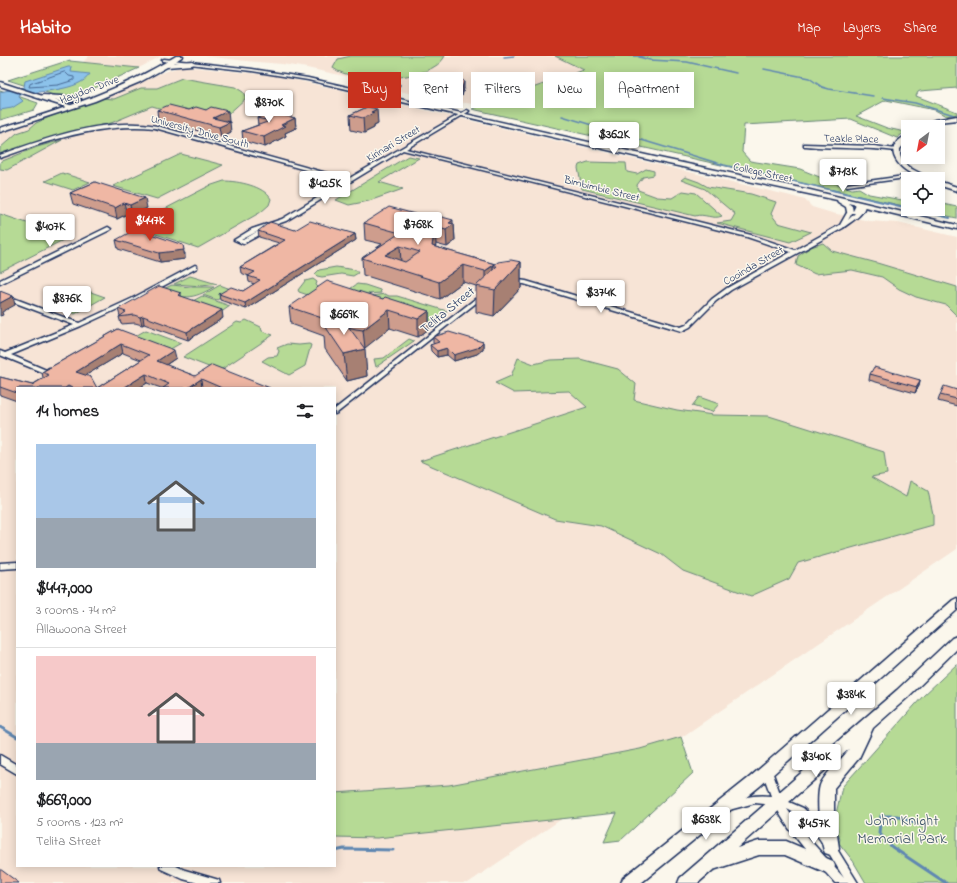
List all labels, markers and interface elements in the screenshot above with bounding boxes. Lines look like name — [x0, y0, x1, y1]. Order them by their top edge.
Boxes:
text: Habito — [20, 15, 71, 42]
text: Map — [797, 18, 821, 39]
text: Layers — [843, 18, 881, 39]
text: Share — [903, 18, 937, 39]
street label: Haydon Drive — [58, 71, 122, 109]
chip: Buy — [348, 72, 401, 108]
chip: Rent — [409, 72, 463, 108]
chip: Filters — [471, 72, 535, 108]
chip: New — [543, 72, 596, 108]
chip: Apartment — [604, 72, 694, 108]
pin: $870K — [241, 90, 297, 124]
text: $870K — [254, 93, 284, 112]
street label: University Drive South — [149, 111, 251, 154]
north arrow — [901, 120, 945, 164]
map controls — [901, 120, 945, 216]
street label: Kirinari Street — [364, 121, 424, 166]
pin: $362K — [586, 122, 642, 156]
text: $362K — [598, 125, 630, 144]
street label: Teakle Place — [823, 131, 879, 147]
street label: College Street — [731, 159, 794, 188]
pin: $713K — [815, 159, 871, 193]
text: $713K — [828, 162, 858, 181]
pin: $425K — [297, 171, 353, 205]
street label: Bimbimbie Street — [561, 172, 642, 206]
button: locate — [901, 172, 945, 216]
text: $425K — [308, 174, 342, 193]
pin: $447K — [122, 208, 178, 242]
text: $447K — [135, 211, 165, 230]
pin: $768K — [390, 212, 446, 246]
pin: $407K — [22, 214, 78, 248]
text: $768K — [403, 215, 433, 234]
text: $407K — [35, 217, 65, 236]
street label: Cooinda Street — [720, 242, 787, 290]
pin: $374K — [573, 280, 629, 314]
street label: Telita Street — [417, 282, 480, 338]
text: $374K — [586, 283, 616, 302]
pin: $876K — [39, 286, 95, 320]
text: $876K — [52, 289, 82, 308]
pin: $669K — [316, 302, 372, 336]
text: $669K — [329, 305, 359, 324]
text: 14 homes — [36, 399, 99, 424]
icon: filters — [294, 400, 316, 422]
icon: home — [140, 470, 212, 542]
text: $447,000 — [36, 576, 92, 601]
text: 3 rooms · 74 m² — [36, 601, 116, 620]
text: Allawoona Street — [36, 620, 127, 639]
icon: home — [140, 682, 212, 754]
pin: $384K — [823, 682, 879, 716]
text: $384K — [836, 685, 866, 704]
pin: $340K — [788, 744, 844, 778]
text: $340K — [801, 747, 831, 766]
text: $669,000 — [36, 788, 91, 813]
pin: $638K — [678, 807, 734, 841]
park label: John Knight Memorial Park — [857, 809, 948, 851]
text: $638K — [691, 810, 721, 829]
pin: $457K — [786, 811, 842, 845]
text: 5 rooms · 123 m² — [36, 813, 123, 832]
text: $457K — [798, 814, 830, 833]
text: Telita Street — [36, 832, 101, 851]

